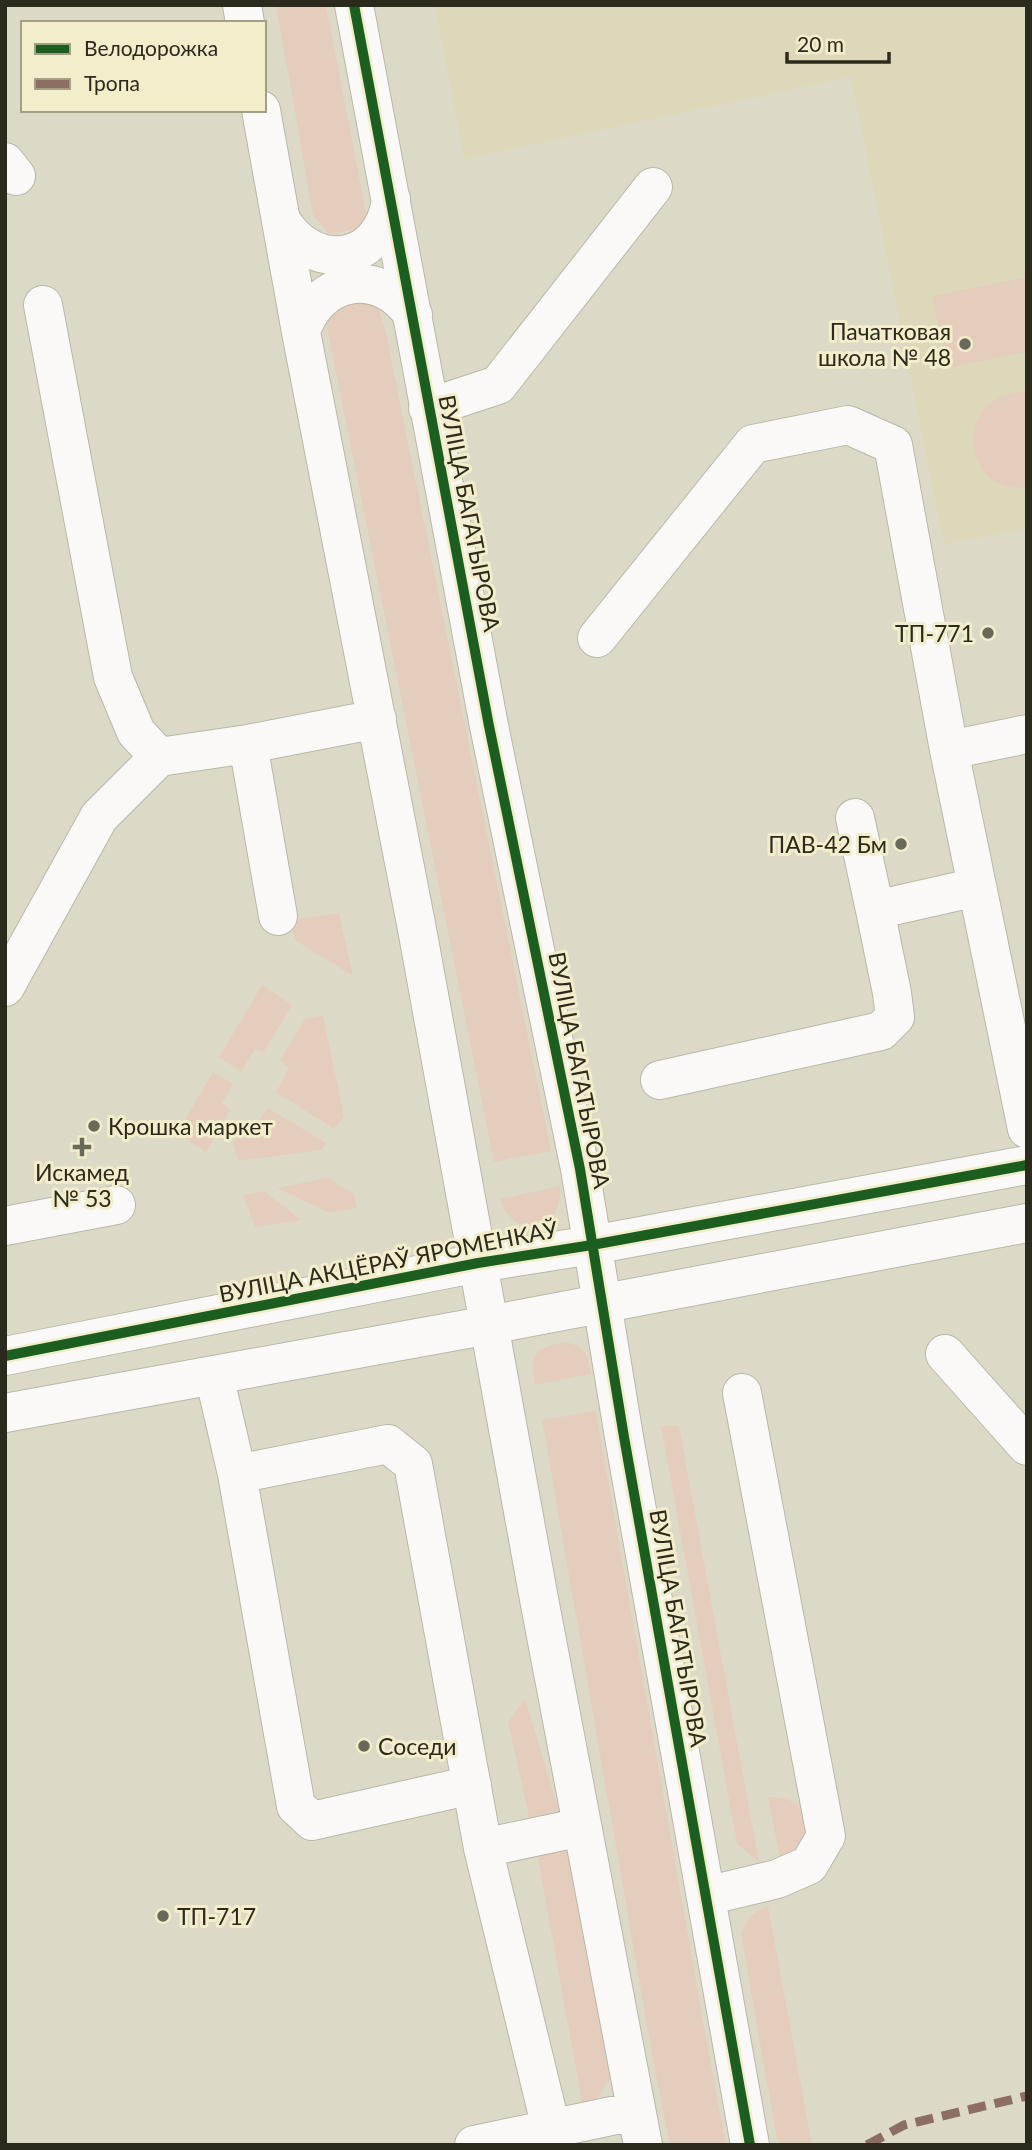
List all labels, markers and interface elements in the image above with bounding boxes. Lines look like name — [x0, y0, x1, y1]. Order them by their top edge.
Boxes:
legend — [21, 21, 266, 112]
scale bar — [787, 21, 888, 65]
text: 20 m — [797, 31, 844, 56]
text: Велодорожка — [84, 35, 218, 60]
text: Тропа — [84, 70, 140, 95]
place label: Пачатковая школа № 48 — [818, 317, 951, 371]
marker: Пачатковая школа № 48 — [957, 336, 973, 352]
street label: ВУЛІЦА БАГАТЫРОВА — [433, 392, 507, 634]
place label: ТП-771 — [895, 619, 974, 647]
marker: ТП-771 — [980, 625, 996, 641]
place label: ПАВ-42 Бм — [768, 830, 887, 858]
marker: ПАВ-42 Бм — [893, 836, 909, 852]
street label: ВУЛІЦА БАГАТЫРОВА — [543, 949, 617, 1191]
place label: Крошка маркет — [108, 1112, 273, 1140]
marker: Крошка маркет — [86, 1118, 102, 1134]
marker: Искамед № 53 — [74, 1139, 90, 1155]
place label: Искамед № 53 — [35, 1158, 129, 1212]
street label: ВУЛІЦА АКЦЁРАЎ ЯРОМЕНКАЎ — [216, 1214, 560, 1308]
street label: ВУЛІЦА БАГАТЫРОВА — [644, 1507, 714, 1749]
place label: Соседи — [378, 1732, 456, 1760]
marker: Соседи — [356, 1738, 372, 1754]
place label: ТП-717 — [177, 1902, 256, 1930]
marker: ТП-717 — [155, 1908, 171, 1924]

